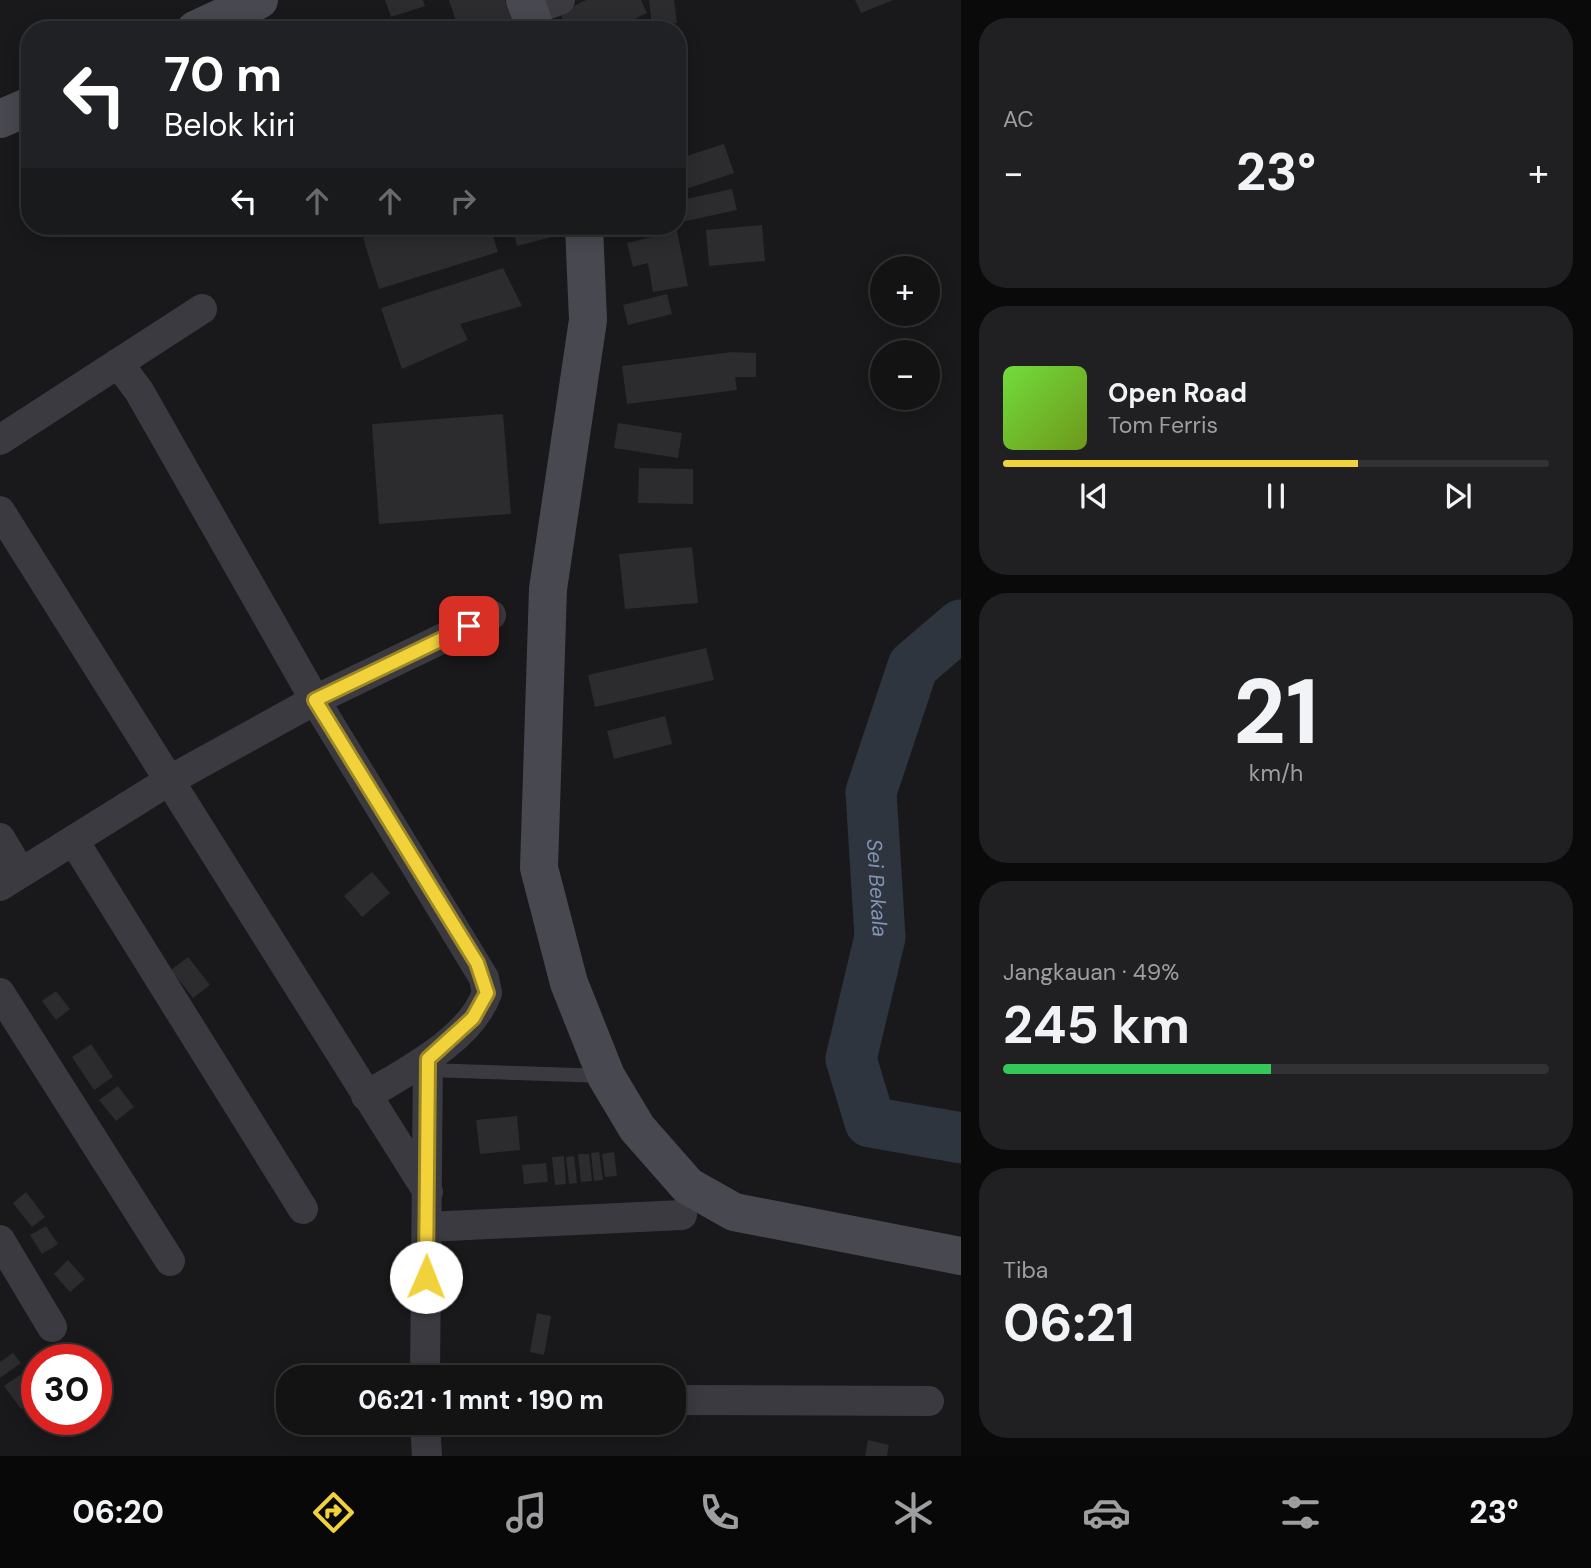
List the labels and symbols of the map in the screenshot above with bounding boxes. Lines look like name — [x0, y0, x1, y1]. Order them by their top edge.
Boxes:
pin — [439, 596, 499, 656]
water label: Sei Bekala — [860, 838, 894, 938]
position arrow — [389, 1240, 463, 1314]
speed limit sign: 30 — [21, 1344, 112, 1435]

